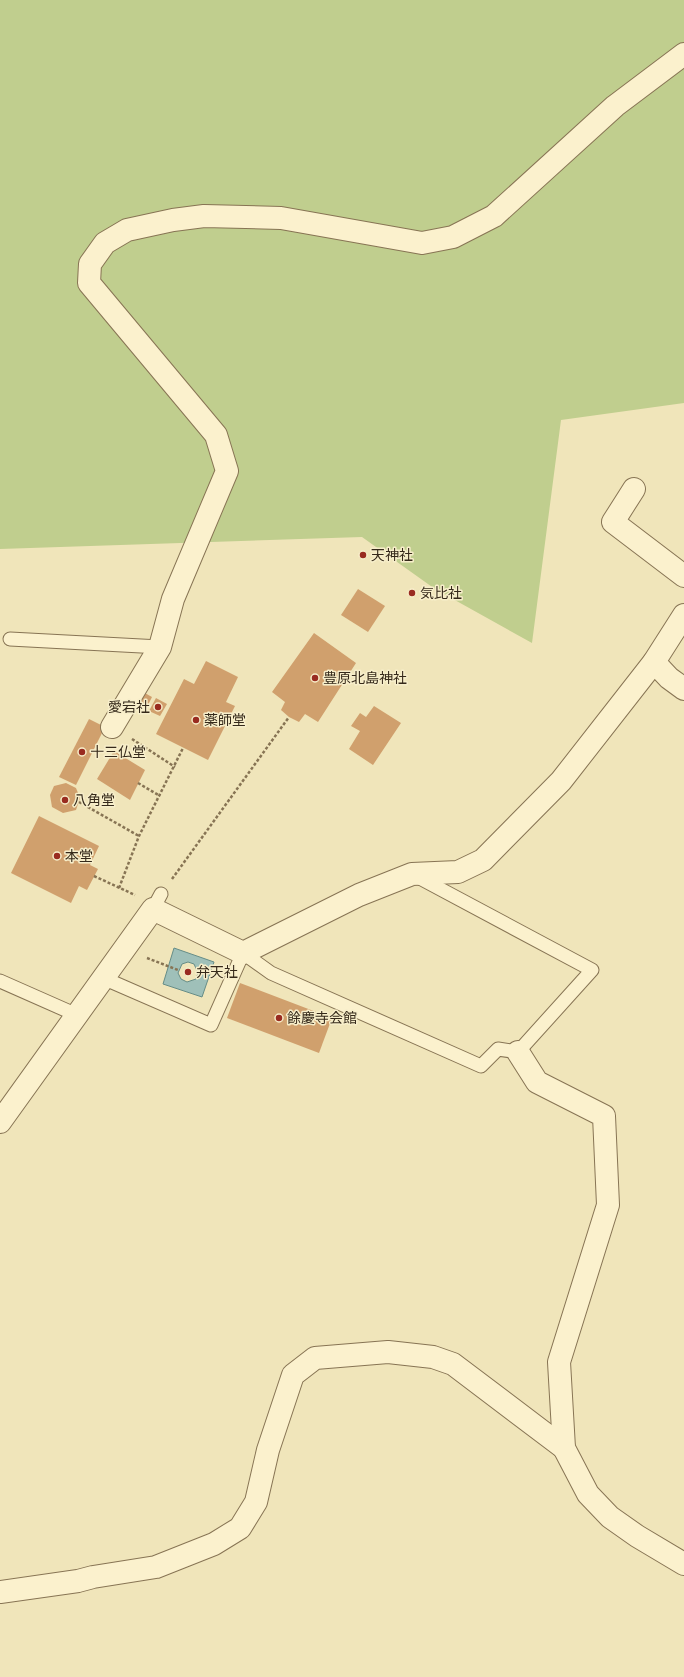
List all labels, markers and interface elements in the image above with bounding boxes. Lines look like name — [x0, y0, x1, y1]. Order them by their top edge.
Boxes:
place label: 天神社 — [371, 546, 413, 564]
marker: 天神社 — [358, 550, 368, 560]
place label: 気比社 — [420, 584, 462, 602]
marker: 気比社 — [407, 588, 417, 598]
place label: 豊原北島神社 — [323, 669, 407, 687]
marker: 豊原北島神社 — [310, 673, 320, 683]
place label: 愛宕社 — [108, 698, 150, 716]
marker: 愛宕社 — [153, 702, 163, 712]
place label: 薬師堂 — [204, 711, 246, 729]
marker: 薬師堂 — [191, 715, 201, 725]
place label: 十三仏堂 — [90, 743, 146, 761]
marker: 十三仏堂 — [77, 747, 87, 757]
place label: 八角堂 — [73, 791, 115, 809]
marker: 八角堂 — [60, 795, 70, 805]
place label: 本堂 — [65, 847, 93, 865]
marker: 本堂 — [52, 851, 62, 861]
place label: 弁天社 — [196, 963, 238, 981]
marker: 弁天社 — [183, 967, 193, 977]
place label: 餘慶寺会館 — [287, 1009, 357, 1027]
marker: 餘慶寺会館 — [274, 1013, 284, 1023]

